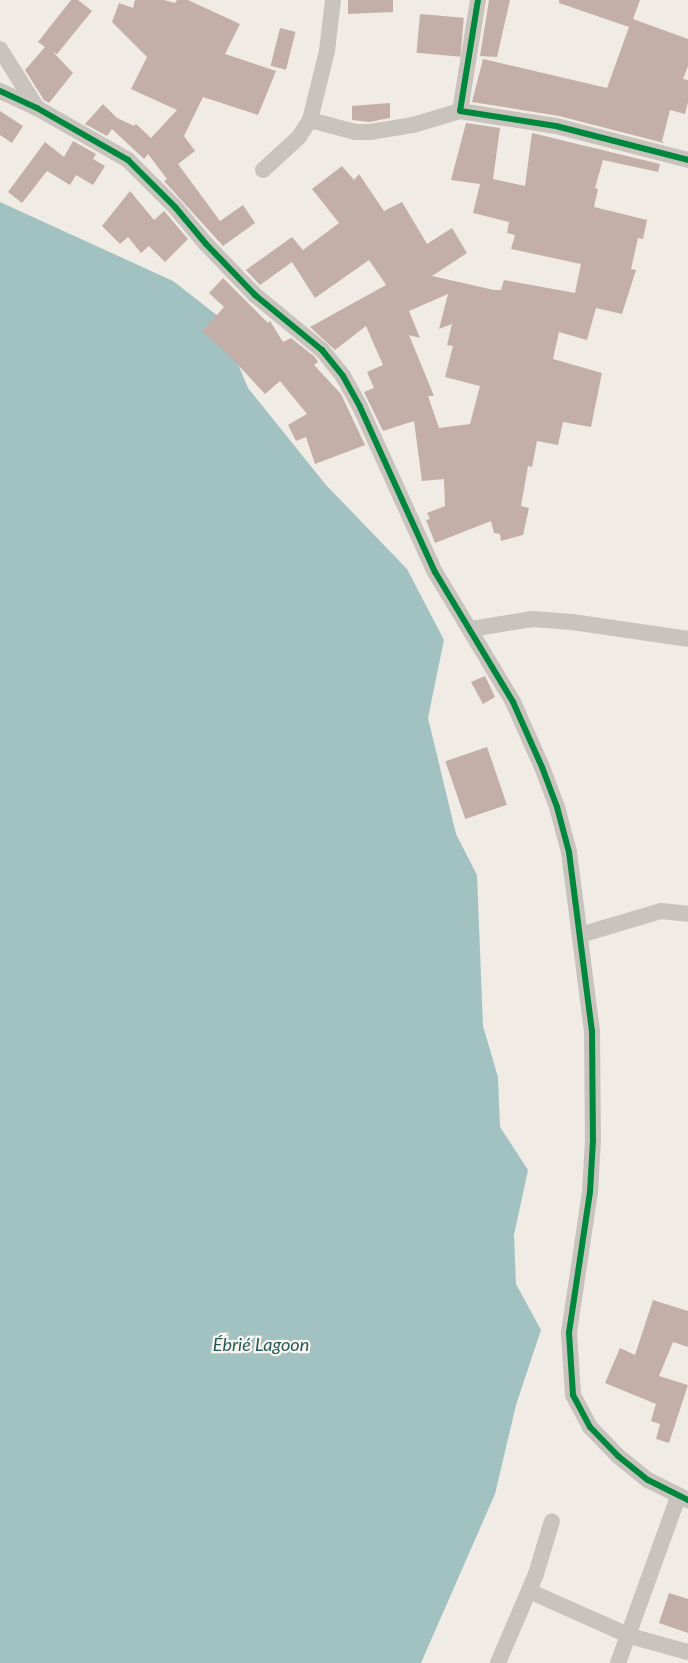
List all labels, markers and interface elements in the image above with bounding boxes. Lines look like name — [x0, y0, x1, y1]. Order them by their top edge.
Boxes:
water label: Ébrié Lagoon — [213, 1333, 309, 1355]

